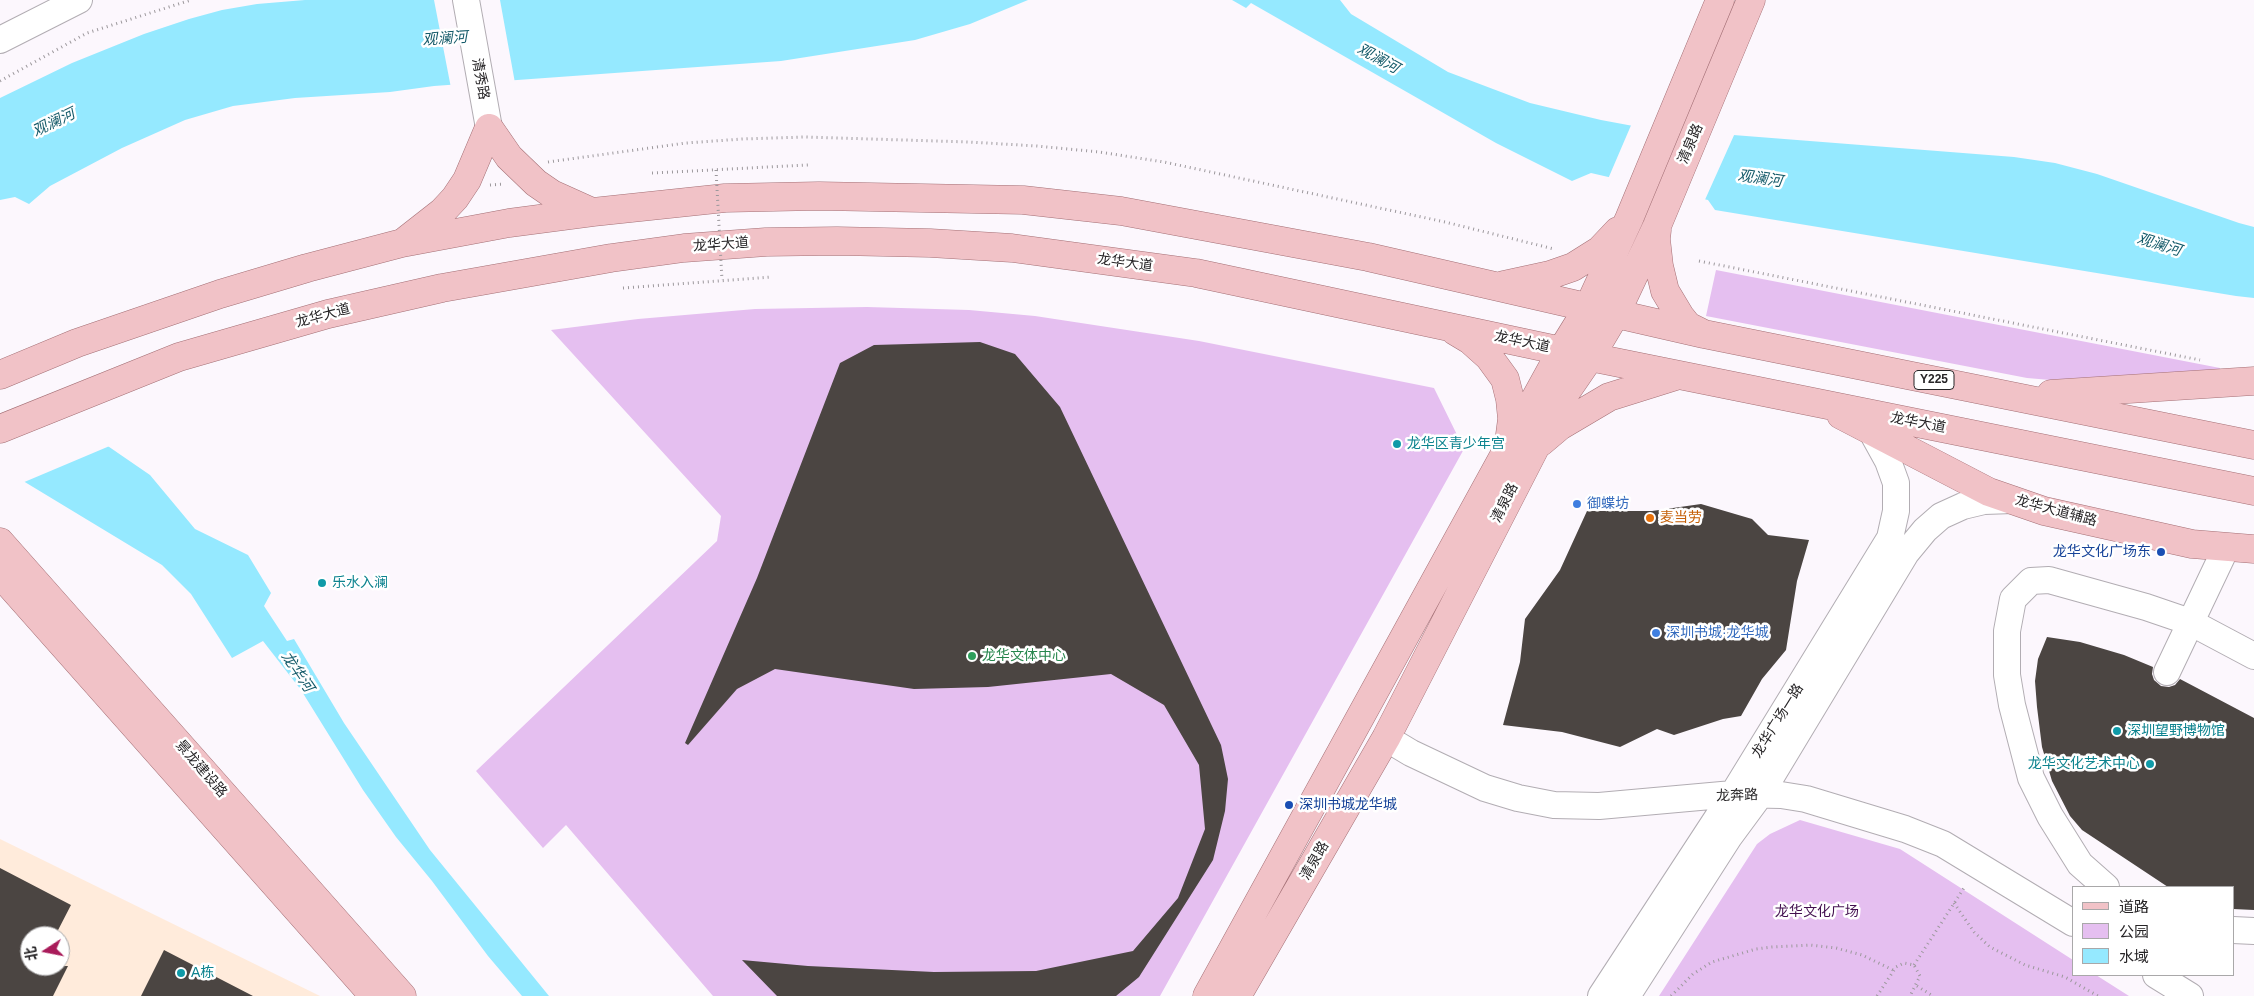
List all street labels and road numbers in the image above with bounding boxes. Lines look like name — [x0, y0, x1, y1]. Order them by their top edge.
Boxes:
street label: 清秀路 — [468, 57, 492, 101]
street label: 清泉路 — [1675, 121, 1707, 167]
street label: 龙华大道 — [692, 235, 750, 255]
street label: 龙华大道 — [1096, 251, 1154, 275]
street label: 龙华大道 — [294, 301, 352, 331]
street label: 龙华大道 — [1493, 328, 1551, 356]
road number: Y225 — [1914, 370, 1954, 390]
street label: 龙华大道 — [1889, 409, 1947, 437]
street label: 清泉路 — [1488, 480, 1522, 526]
street label: 龙华大道辅路 — [2013, 492, 2099, 530]
street label: 龙华广场一路 — [1749, 681, 1807, 761]
street label: 景龙建设路 — [172, 737, 230, 801]
street label: 龙奔路 — [1716, 787, 1758, 805]
street label: 清泉路 — [1297, 839, 1333, 883]

